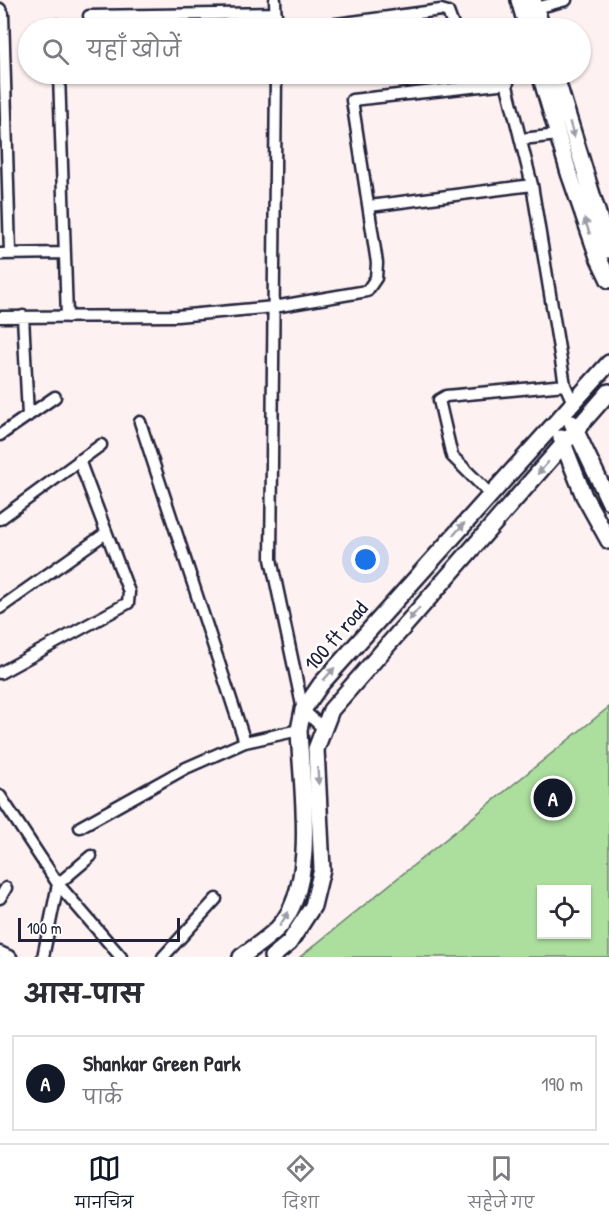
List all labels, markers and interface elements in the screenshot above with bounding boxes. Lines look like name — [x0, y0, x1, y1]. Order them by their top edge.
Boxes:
search box — [18, 18, 591, 84]
text: यहाँ खोजें — [87, 34, 181, 64]
icon: search — [39, 35, 72, 68]
one-way arrow — [568, 121, 577, 139]
one-way arrow — [582, 217, 591, 235]
one-way arrow — [536, 460, 549, 476]
one-way arrow — [452, 522, 465, 537]
your location — [351, 545, 380, 574]
street label: 100 ft road — [297, 595, 374, 677]
one-way arrow — [408, 606, 421, 621]
one-way arrow — [322, 667, 335, 682]
one-way arrow — [313, 766, 322, 785]
pin: A — [534, 776, 572, 820]
map controls — [537, 885, 591, 939]
button: locate — [537, 885, 591, 939]
one-way arrow — [278, 911, 290, 927]
scale bar — [18, 915, 180, 942]
text: 100 m — [27, 917, 62, 939]
text: आस-पास — [24, 976, 143, 1011]
text: Shankar Green Park — [83, 1048, 241, 1078]
text: A — [41, 1070, 50, 1097]
text: 190 m — [541, 1070, 583, 1097]
text: पार्क — [83, 1083, 122, 1110]
tab: मानचित्र — [75, 1152, 133, 1220]
tab: दिशा — [283, 1152, 319, 1220]
tab: सहेजे गए — [468, 1152, 534, 1220]

